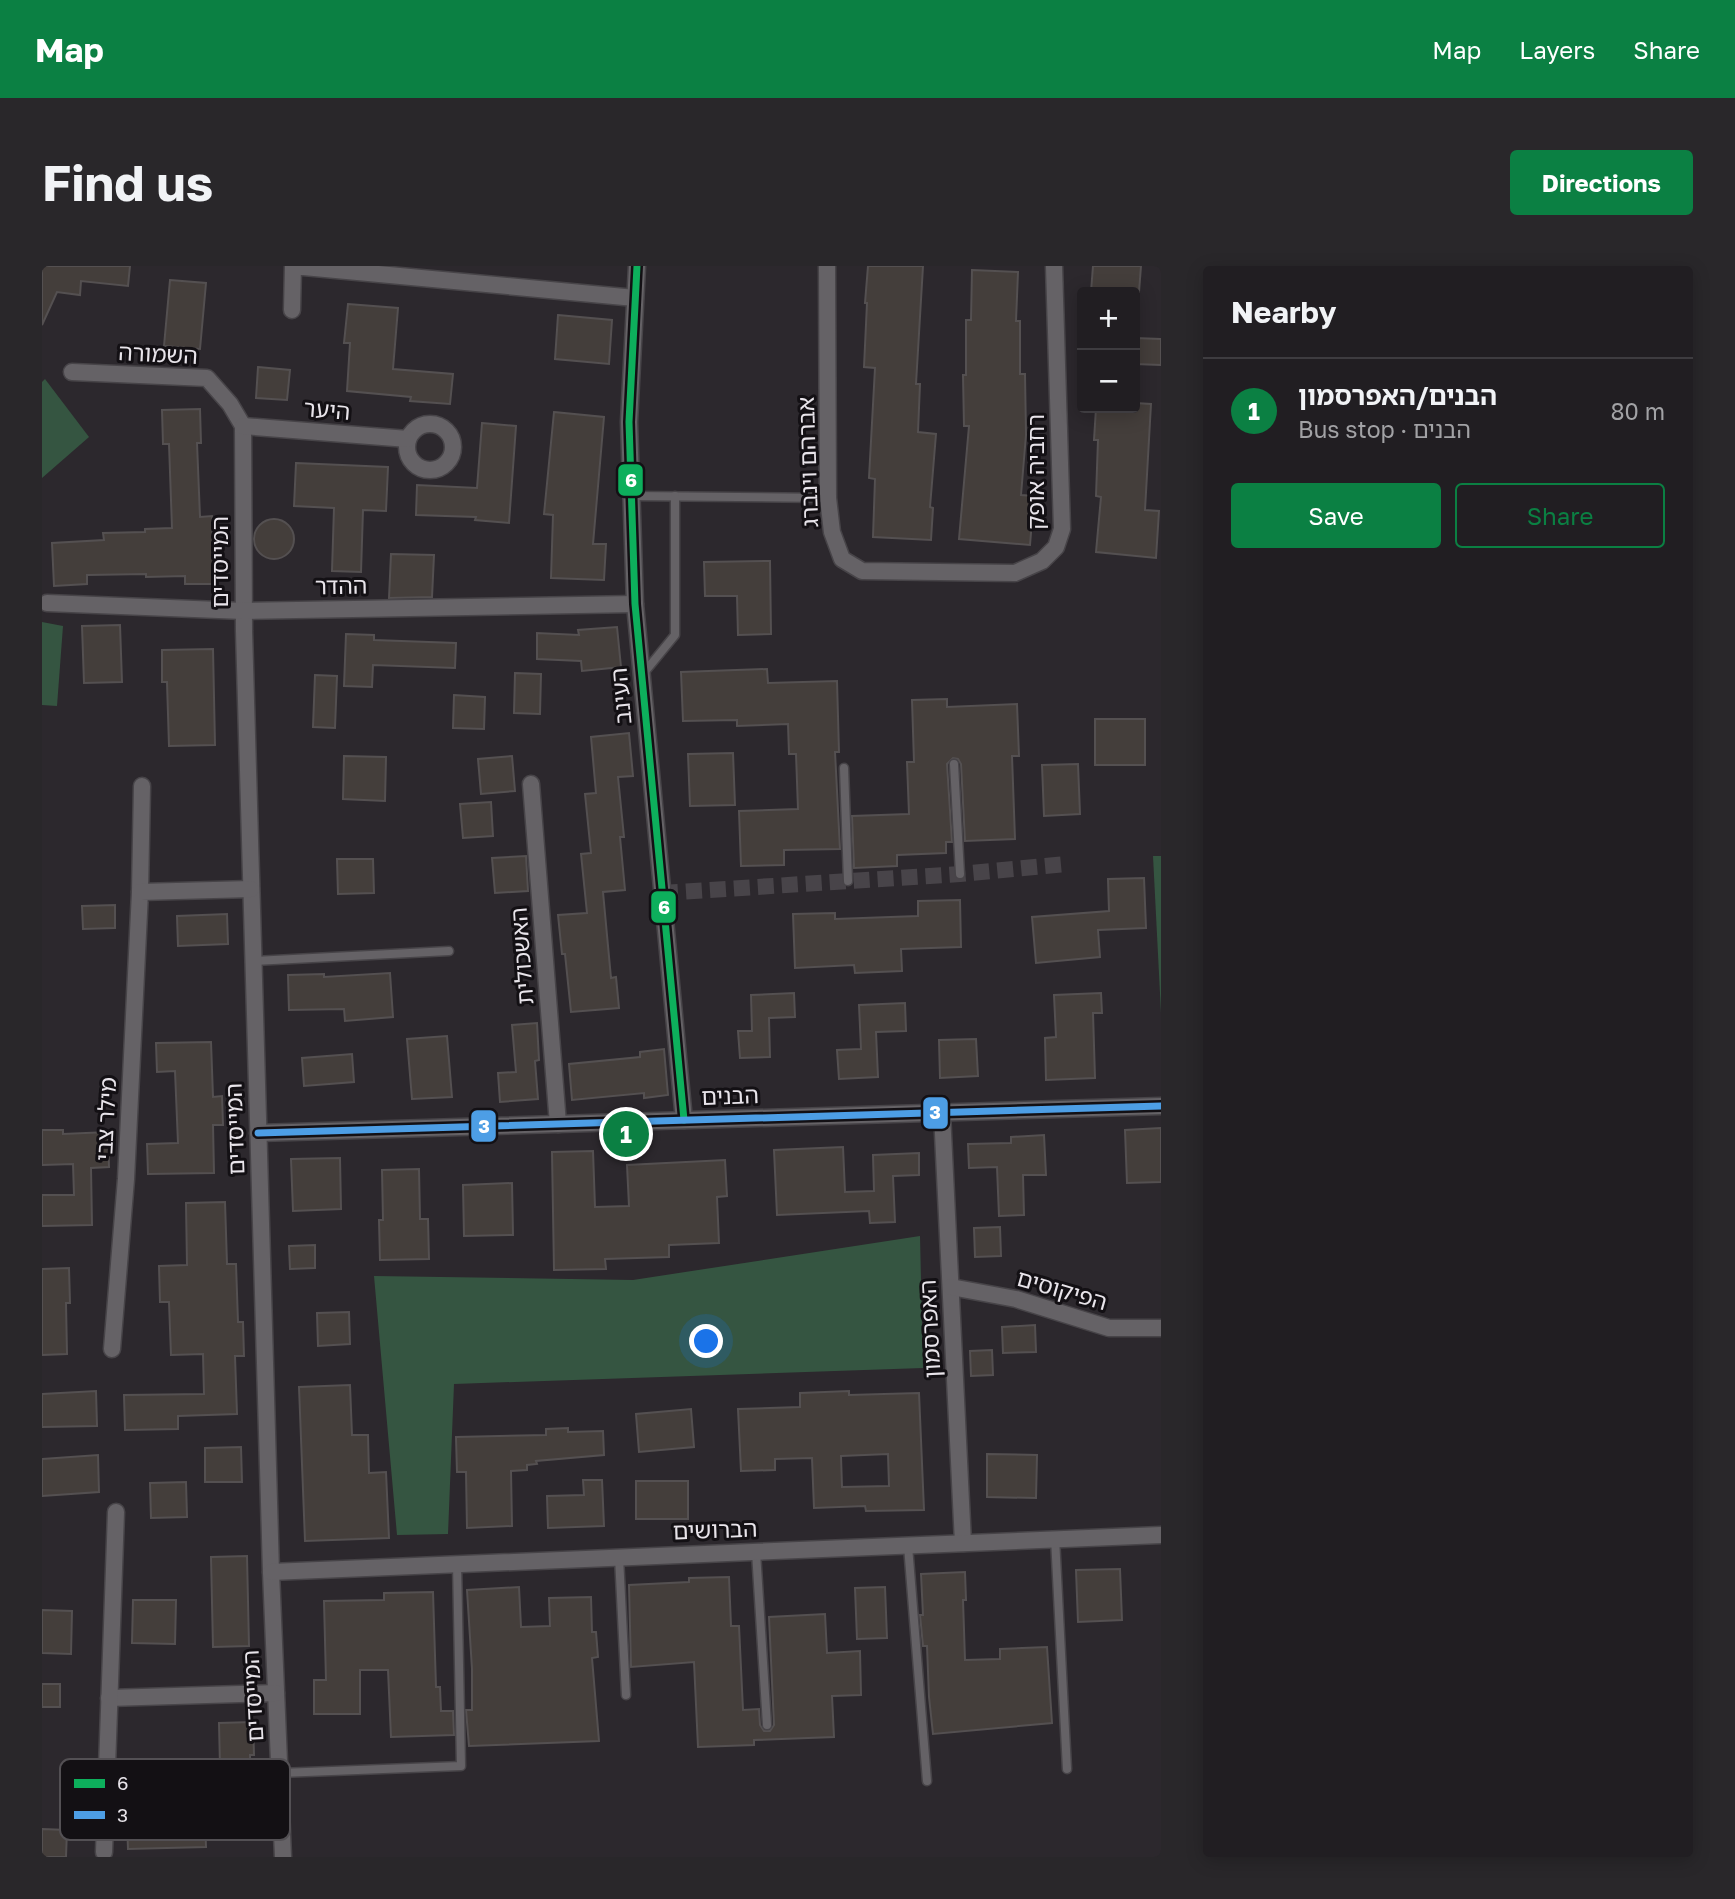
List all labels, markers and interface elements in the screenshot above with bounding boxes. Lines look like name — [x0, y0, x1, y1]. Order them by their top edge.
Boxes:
text: Map — [35, 30, 104, 69]
text: Map — [1432, 35, 1481, 64]
text: Layers — [1519, 35, 1595, 64]
text: Share — [1633, 35, 1700, 64]
button: Directions — [1510, 150, 1693, 215]
text: Find us — [42, 153, 213, 212]
map controls — [1077, 287, 1140, 413]
button: + — [1077, 287, 1140, 350]
text: Nearby — [1231, 294, 1336, 330]
street label: השמורה — [118, 337, 198, 369]
button: − — [1077, 350, 1140, 413]
text: הבנים/האפרסמון — [1298, 380, 1497, 411]
street label: היער — [303, 393, 352, 425]
street label: אברהם וינברג — [791, 396, 823, 528]
text: 1 — [1248, 397, 1260, 425]
text: 80 m — [1611, 397, 1665, 425]
street label: רחביה אופק — [1021, 414, 1049, 530]
text: Bus stop · הבנים — [1298, 415, 1471, 443]
line badge: 6 — [617, 463, 644, 497]
text: 6 — [625, 468, 637, 491]
button: Save — [1231, 483, 1441, 548]
button: Share — [1455, 483, 1665, 548]
street label: המייסדים — [205, 516, 233, 608]
street label: ההדר — [314, 571, 367, 599]
street label: העינב — [604, 667, 636, 726]
line badge: 6 — [650, 890, 677, 924]
text: 6 — [658, 895, 670, 918]
street label: האשכולית — [504, 906, 538, 1006]
street label: מילר צבי — [89, 1076, 121, 1162]
street label: הבנים — [701, 1080, 759, 1110]
street label: המייסדים — [218, 1083, 250, 1176]
line badge: 3 — [922, 1096, 949, 1130]
text: 3 — [929, 1100, 941, 1123]
pin: 1 — [603, 1108, 649, 1160]
line badge: 3 — [470, 1109, 497, 1143]
text: 3 — [478, 1114, 490, 1137]
street label: הפיקוסים — [1014, 1263, 1111, 1315]
street label: האפרסמון — [912, 1279, 946, 1379]
your location — [689, 1324, 723, 1358]
street label: הברושים — [672, 1514, 758, 1544]
street label: המייסדים — [236, 1649, 268, 1743]
legend — [60, 1759, 290, 1840]
text: 6 — [117, 1771, 129, 1794]
text: 3 — [117, 1803, 128, 1826]

